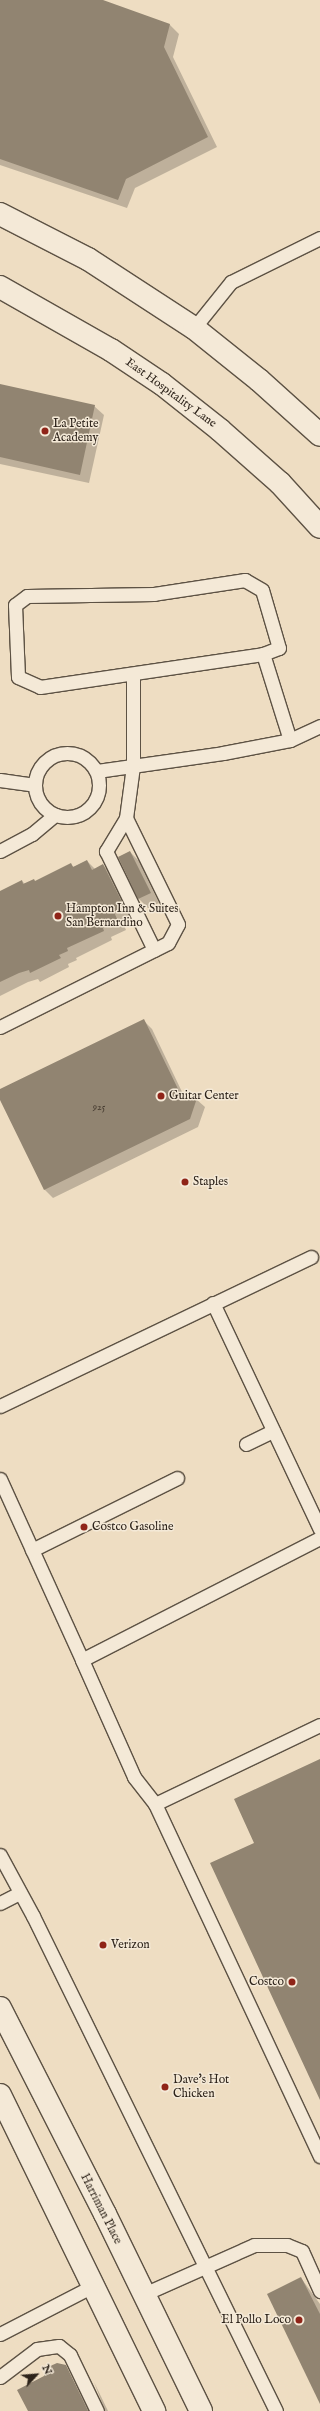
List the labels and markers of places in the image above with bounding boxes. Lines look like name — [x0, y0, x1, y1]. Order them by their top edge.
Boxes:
place label: La Petite Academy — [53, 417, 99, 445]
marker: La Petite Academy — [40, 426, 50, 436]
place label: Hampton Inn & Suites San Bernardino — [66, 902, 178, 930]
marker: Hampton Inn & Suites San Bernardino — [53, 911, 63, 921]
place label: Guitar Center — [169, 1089, 239, 1103]
marker: Guitar Center — [156, 1091, 166, 1101]
place label: Staples — [193, 1175, 228, 1189]
marker: Staples — [180, 1177, 190, 1187]
place label: Costco Gasoline — [92, 1520, 173, 1534]
marker: Costco Gasoline — [79, 1522, 89, 1532]
place label: Verizon — [111, 1938, 150, 1952]
marker: Verizon — [98, 1940, 108, 1950]
place label: Costco — [249, 1975, 284, 1989]
marker: Costco — [287, 1977, 297, 1987]
place label: Dave's Hot Chicken — [173, 2073, 229, 2101]
marker: Dave's Hot Chicken — [160, 2082, 170, 2092]
place label: El Pollo Loco — [221, 2313, 291, 2327]
marker: El Pollo Loco — [294, 2315, 304, 2325]

